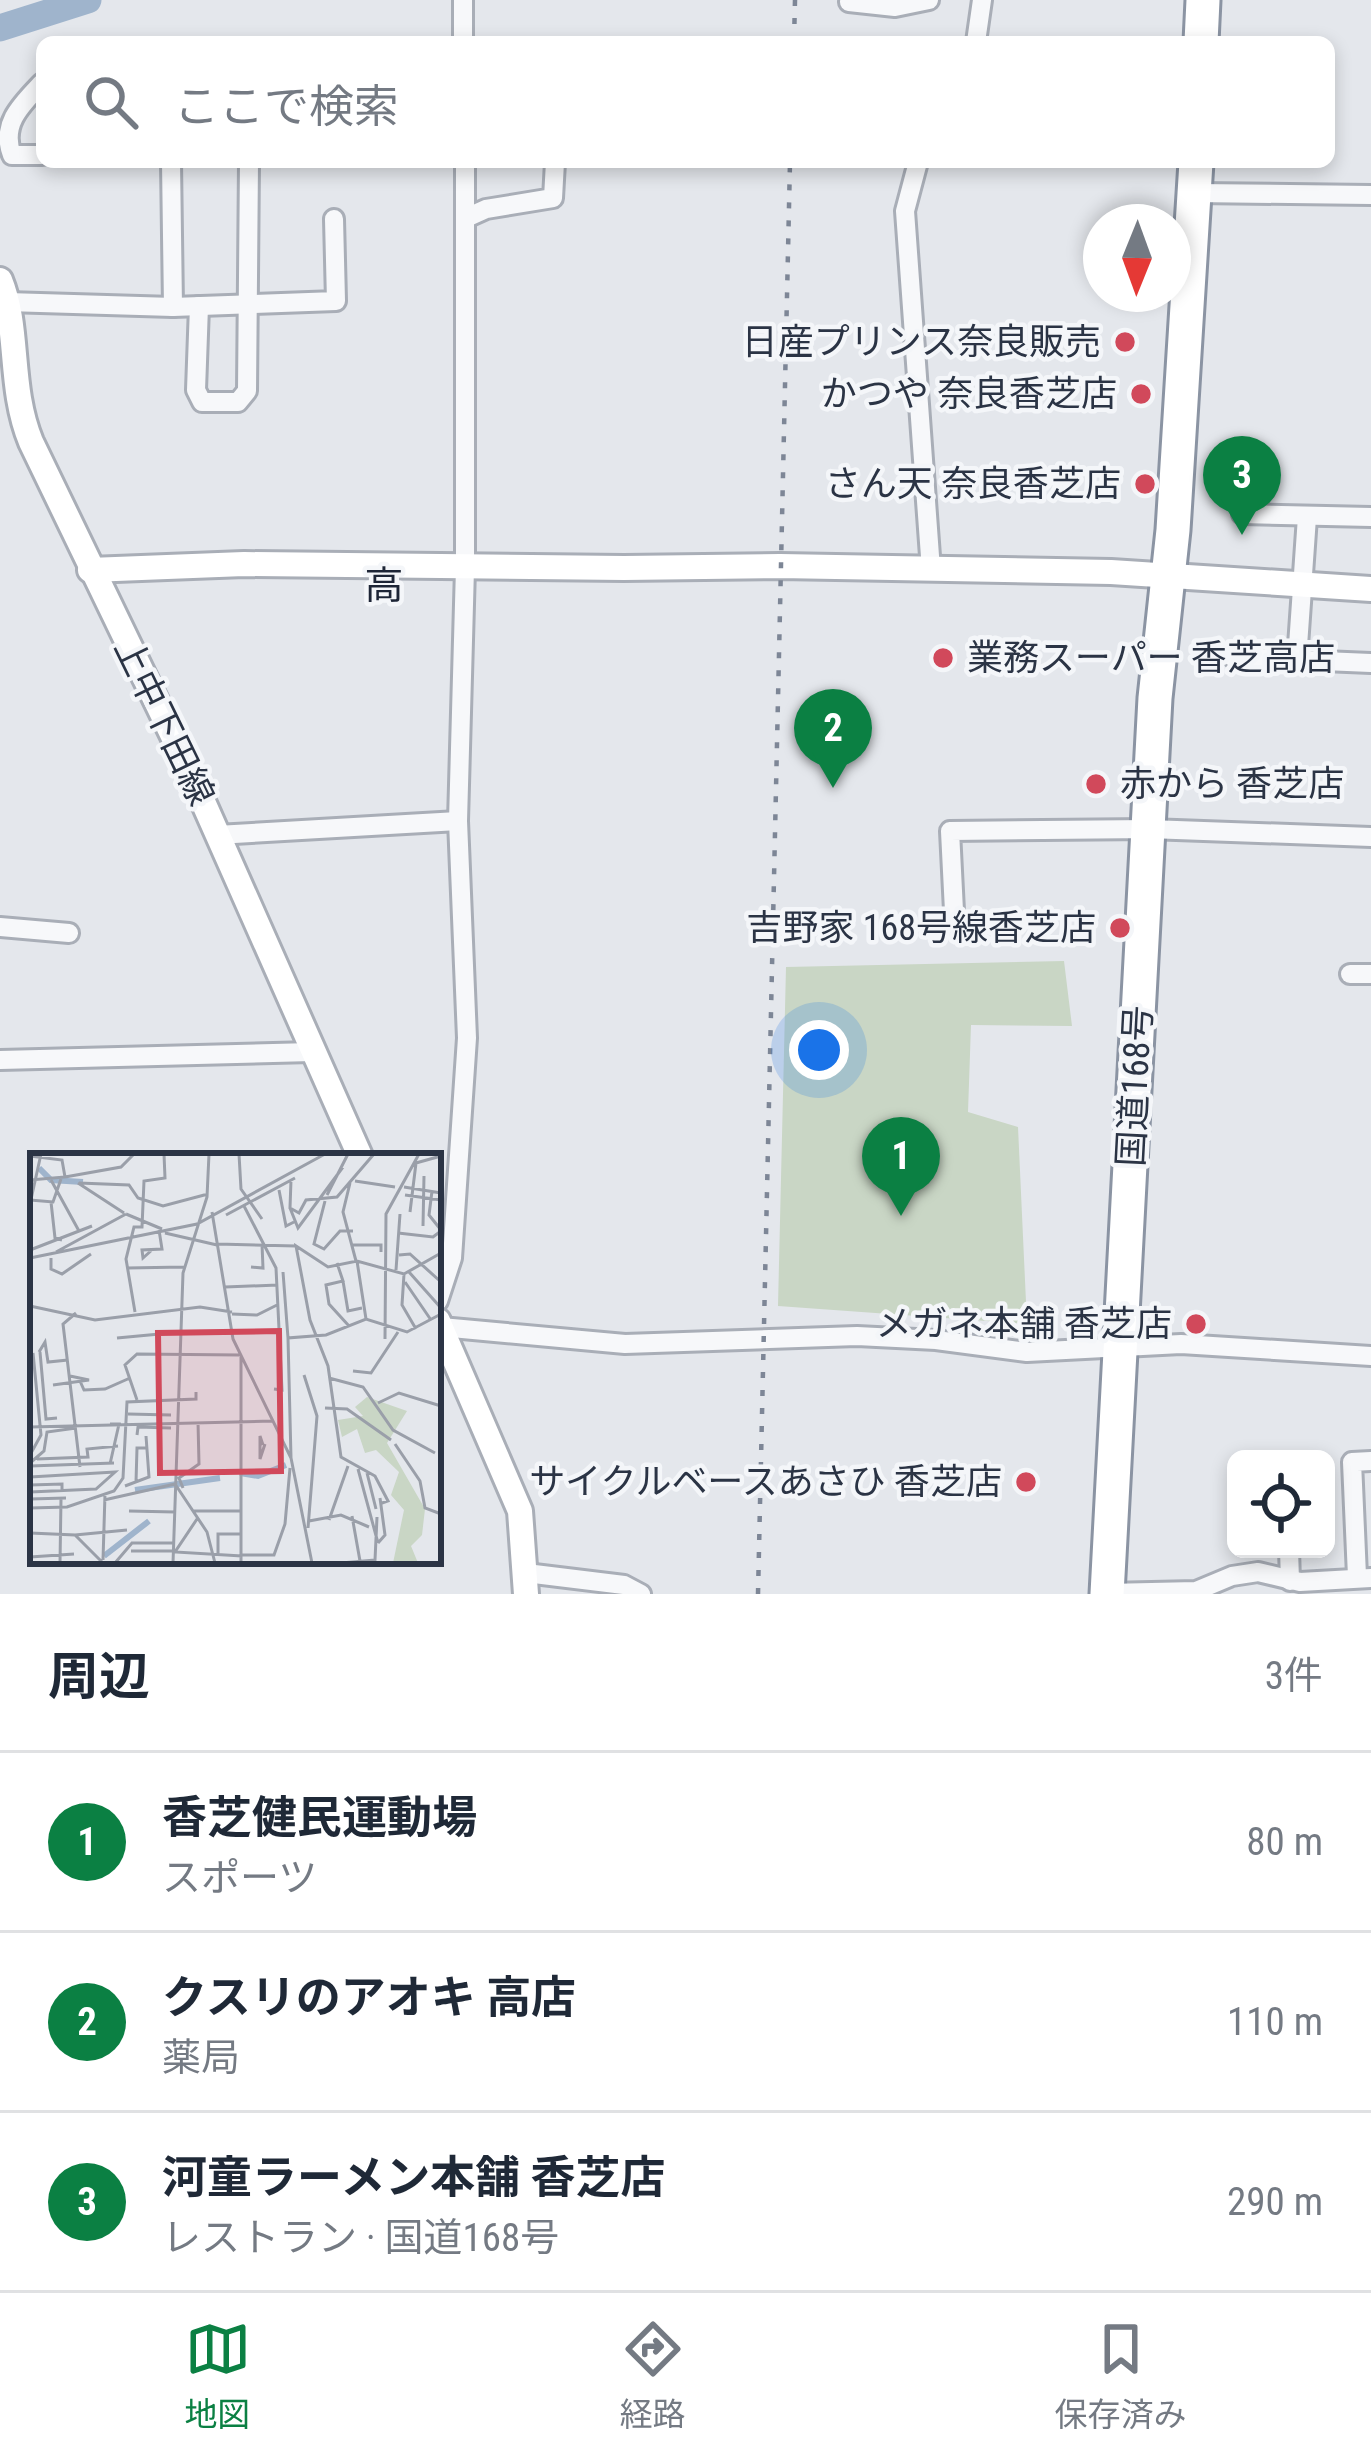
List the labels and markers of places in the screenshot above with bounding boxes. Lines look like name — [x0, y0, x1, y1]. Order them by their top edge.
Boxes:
place label: 日産プリンス奈良販売 — [742, 321, 1101, 363]
marker: 日産プリンス奈良販売 — [1112, 329, 1138, 355]
place label: かつや 奈良香芝店 — [821, 373, 1117, 415]
marker: かつや 奈良香芝店 — [1128, 381, 1154, 407]
pin: 3 — [1203, 436, 1281, 535]
place label: さん天 奈良香芝店 — [825, 463, 1121, 505]
marker: さん天 奈良香芝店 — [1132, 471, 1158, 497]
place label: 業務スーパー 香芝高店 — [967, 637, 1335, 679]
marker: 業務スーパー 香芝高店 — [930, 645, 956, 671]
pin: 2 — [794, 689, 872, 788]
place label: 赤から 香芝店 — [1120, 763, 1344, 805]
marker: 赤から 香芝店 — [1083, 771, 1109, 797]
place label: 吉野家 168号線香芝店 — [746, 907, 1096, 949]
marker: 吉野家 168号線香芝店 — [1107, 915, 1133, 941]
pin: 1 — [862, 1117, 940, 1216]
place label: メガネ本舗 香芝店 — [876, 1303, 1172, 1345]
marker: メガネ本舗 香芝店 — [1183, 1311, 1209, 1337]
place label: サイクルベースあさひ 香芝店 — [529, 1461, 1002, 1503]
marker: サイクルベースあさひ 香芝店 — [1013, 1469, 1039, 1495]

